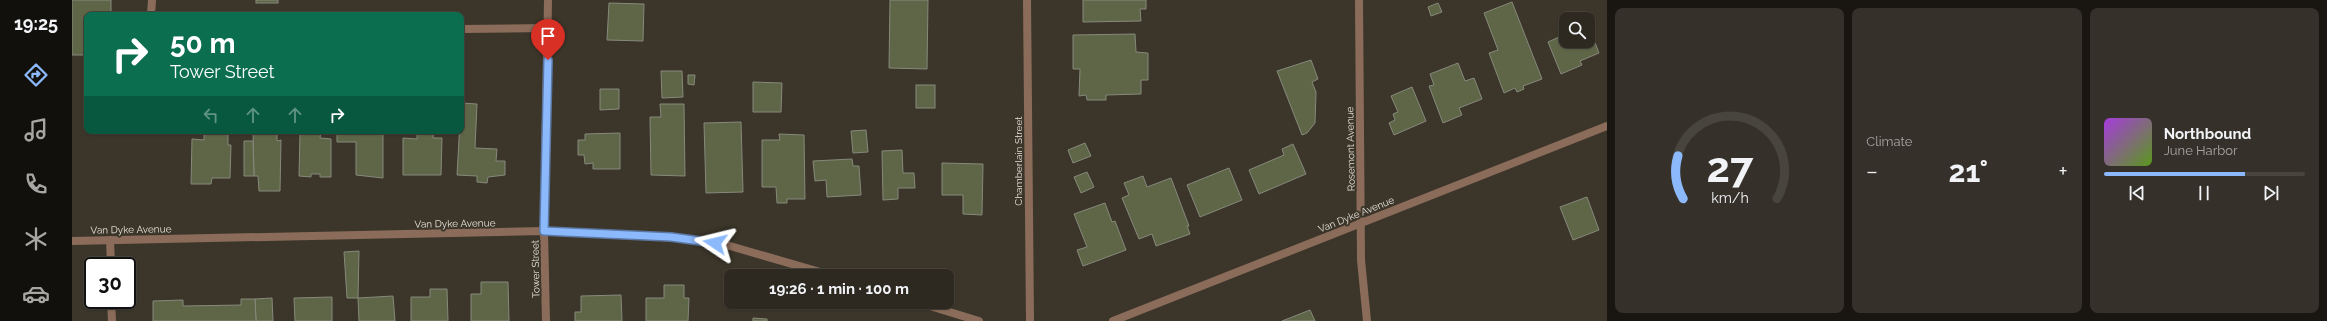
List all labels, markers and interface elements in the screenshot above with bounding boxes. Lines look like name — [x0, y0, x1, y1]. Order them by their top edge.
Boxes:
map controls — [1559, 12, 1595, 48]
button: search — [1559, 12, 1595, 48]
text: 19:25 — [14, 13, 58, 34]
pin — [531, 19, 565, 60]
icon: arrive — [537, 25, 559, 47]
text: 50 m — [170, 27, 236, 60]
icon: right — [104, 28, 156, 80]
icon: directions — [22, 61, 50, 89]
text: Tower Street — [170, 61, 275, 82]
icon: left — [200, 104, 222, 126]
icon: ahead — [242, 104, 264, 126]
icon: ahead — [284, 104, 306, 126]
icon: right — [326, 104, 348, 126]
street label: Rosemont Avenue — [1344, 106, 1357, 191]
icon: music — [22, 116, 50, 144]
street label: Chamberlain Street — [1013, 116, 1024, 206]
text: Northbound — [2164, 125, 2251, 143]
text: Climate — [1866, 134, 1912, 149]
text: 27 — [1706, 142, 1754, 191]
text: June Harbor — [2164, 143, 2238, 158]
text: 21° — [1949, 154, 1988, 189]
text: − — [1866, 158, 1878, 184]
text: + — [2059, 158, 2068, 184]
icon: phone — [22, 170, 50, 198]
icon: previous — [2126, 182, 2148, 204]
icon: pause — [2193, 182, 2215, 204]
icon: next — [2260, 182, 2282, 204]
text: km/h — [1711, 189, 1748, 205]
street label: Van Dyke Avenue — [1317, 194, 1396, 235]
street label: Van Dyke Avenue — [414, 217, 496, 230]
position arrow — [694, 222, 736, 264]
street label: Van Dyke Avenue — [90, 223, 172, 236]
icon: climate — [22, 225, 50, 253]
street label: Tower Street — [529, 239, 542, 298]
speed limit sign: 30 — [84, 257, 136, 309]
icon: car — [22, 280, 50, 308]
text: 19:26 · 1 min · 100 m — [769, 280, 909, 298]

